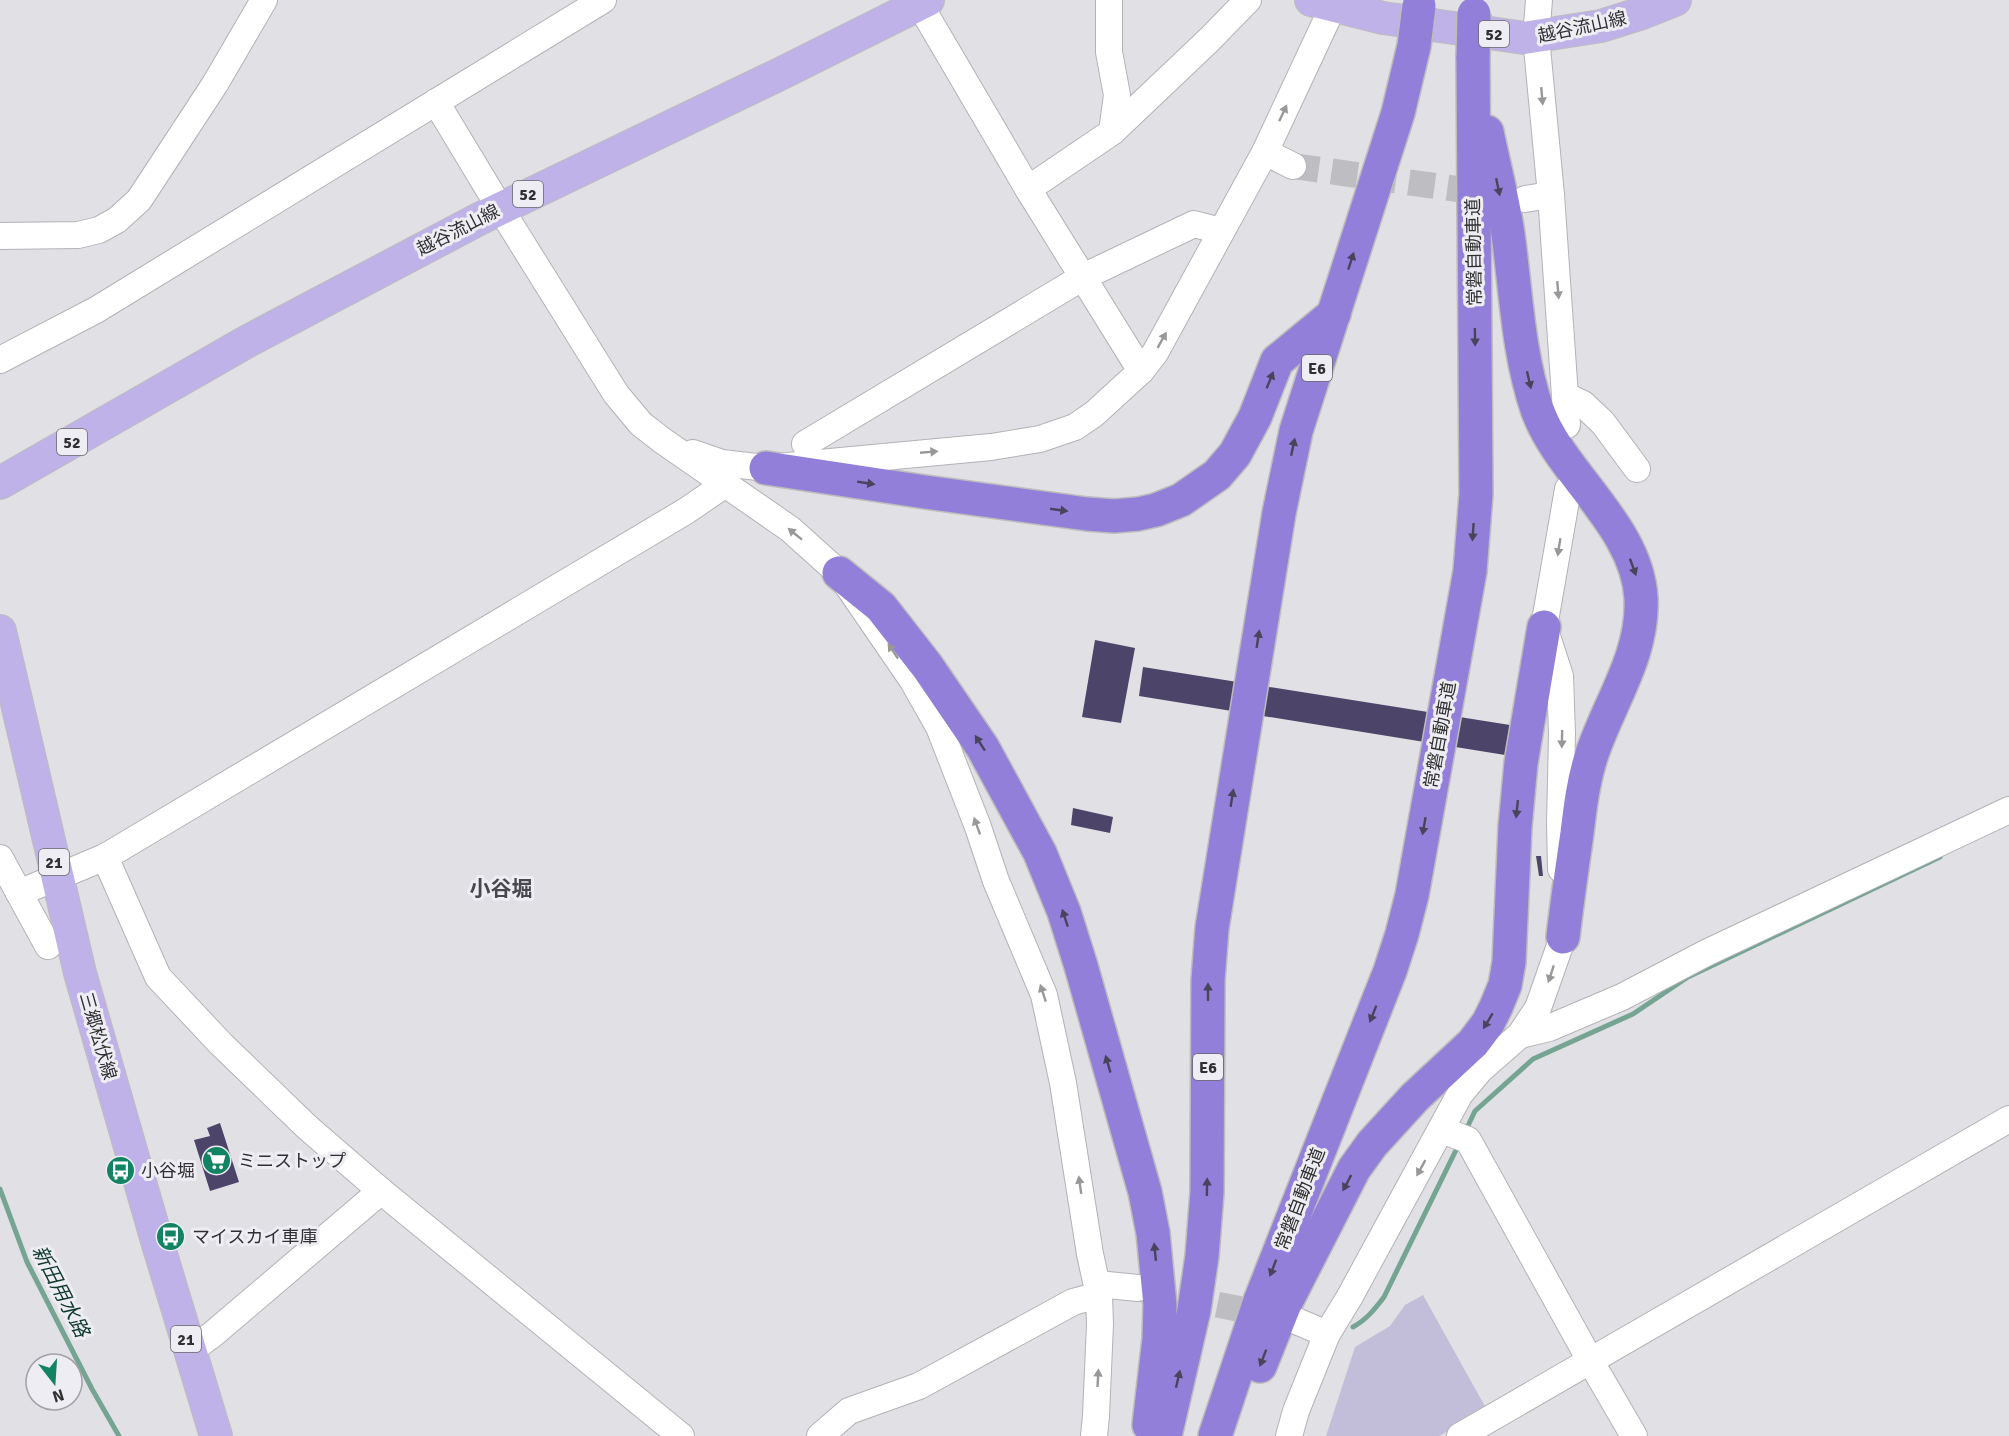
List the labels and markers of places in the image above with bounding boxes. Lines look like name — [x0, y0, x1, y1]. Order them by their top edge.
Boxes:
supermarket icon: ミニストップ — [201, 1145, 233, 1177]
place label: ミニストップ — [238, 1150, 346, 1172]
bus stop icon: 小谷堀 — [104, 1155, 136, 1187]
place label: 小谷堀 — [141, 1160, 195, 1182]
bus stop icon: マイスカイ車庫 — [155, 1221, 187, 1253]
place label: マイスカイ車庫 — [192, 1226, 317, 1248]

